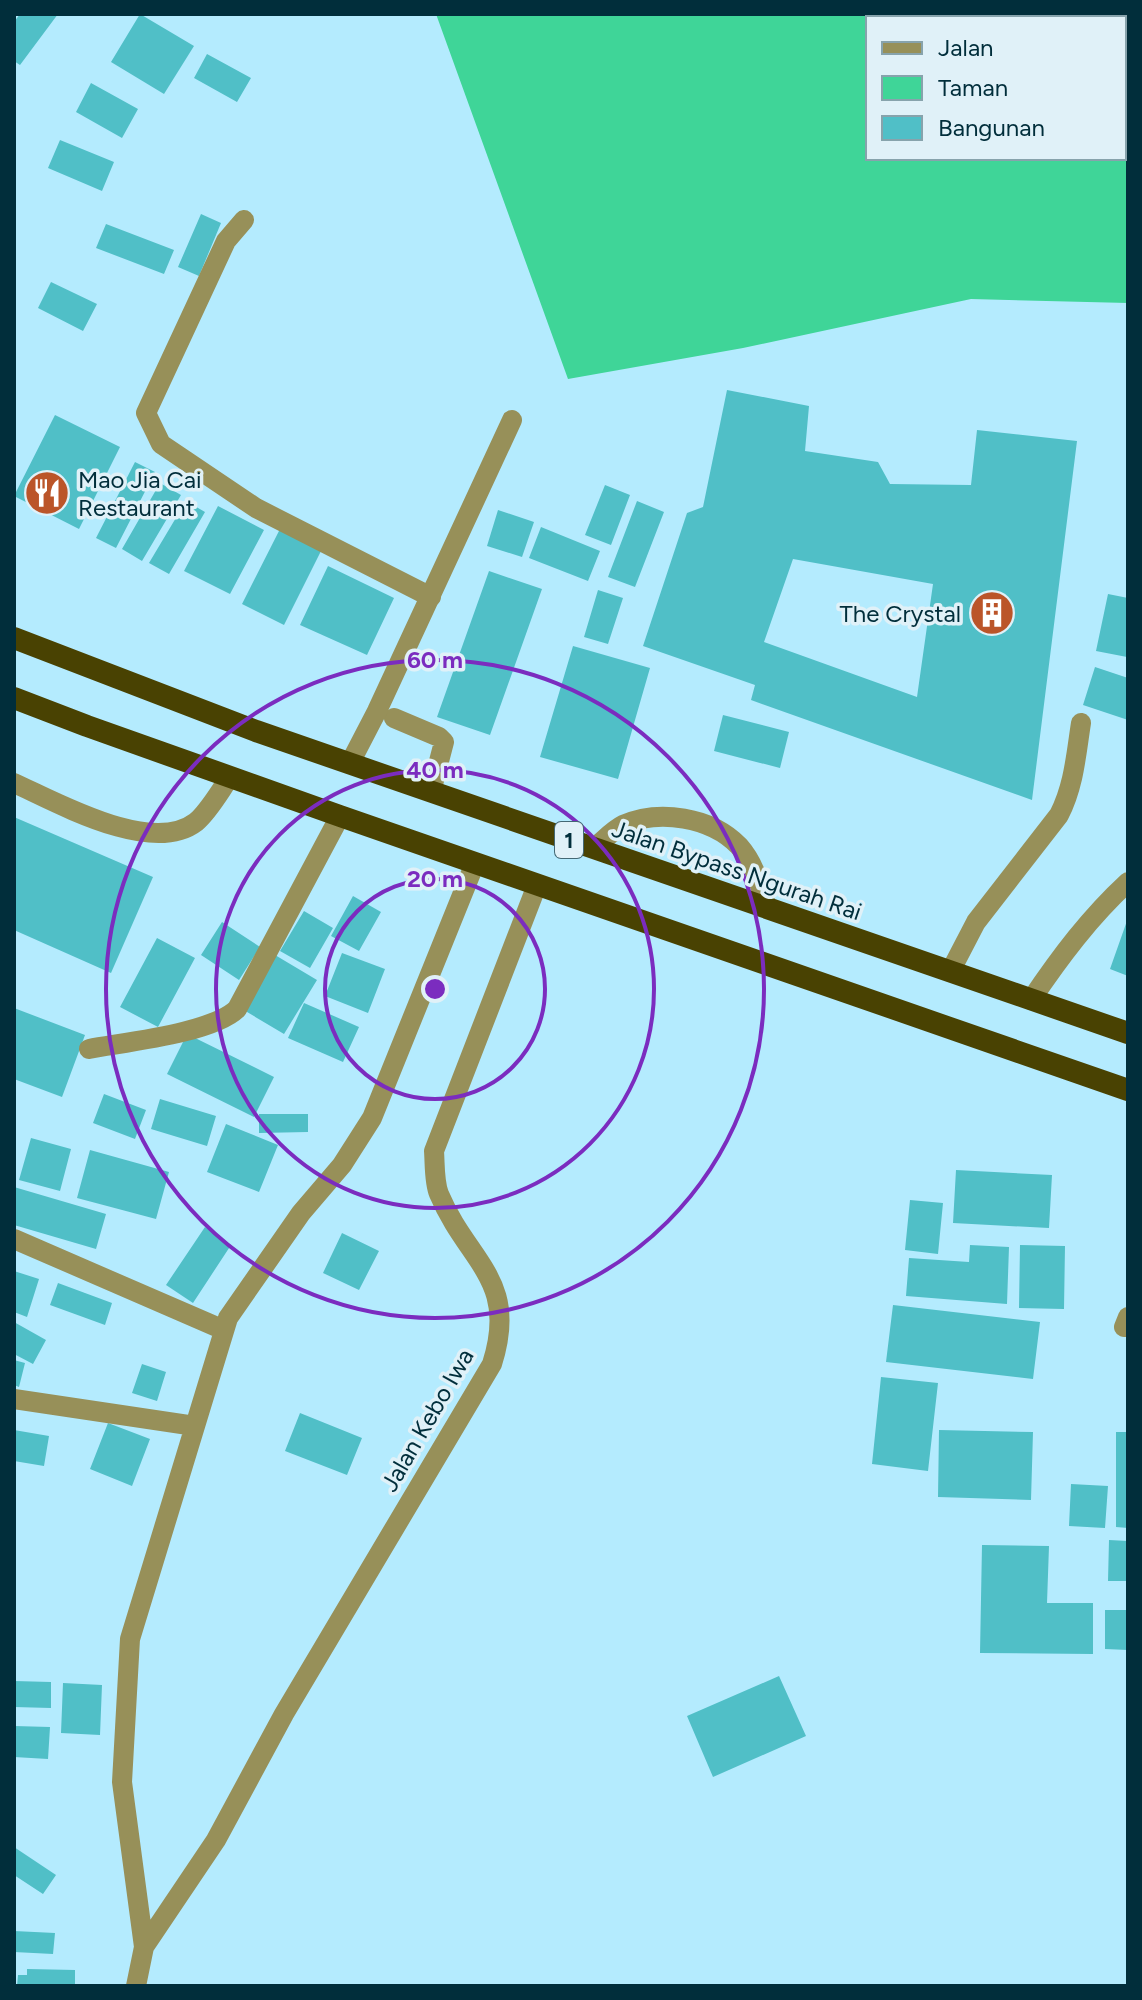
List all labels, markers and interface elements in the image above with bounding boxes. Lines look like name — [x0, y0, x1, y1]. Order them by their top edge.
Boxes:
legend — [866, 16, 1126, 160]
text: Jalan — [938, 33, 994, 62]
text: Taman — [938, 73, 1008, 102]
text: Bangunan — [938, 113, 1045, 142]
place label: Mao Jia Cai Restaurant — [78, 465, 202, 522]
restaurant icon: Mao Jia Cai Restaurant — [23, 469, 71, 517]
building icon: The Crystal — [968, 589, 1016, 637]
place label: The Crystal — [840, 599, 961, 628]
text: 60 m — [407, 645, 463, 674]
text: 40 m — [406, 755, 464, 784]
street label: Jalan Bypass Ngurah Rai — [608, 814, 866, 926]
road number: 1 — [555, 822, 583, 858]
text: 20 m — [407, 864, 463, 893]
centre of rings — [421, 975, 449, 1003]
street label: Jalan Kebo Iwa — [374, 1343, 480, 1497]

